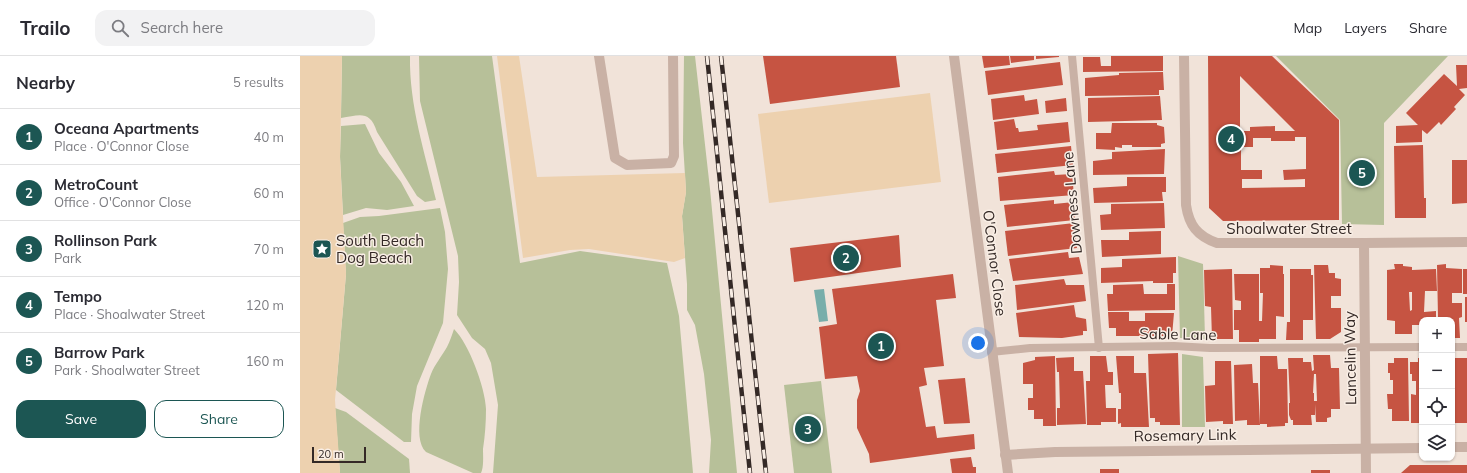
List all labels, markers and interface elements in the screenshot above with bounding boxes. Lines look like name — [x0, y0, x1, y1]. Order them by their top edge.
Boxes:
search box — [95, 10, 375, 46]
text: Trailo — [20, 16, 71, 40]
icon: search — [109, 17, 131, 39]
text: Search here — [141, 18, 223, 37]
text: Map — [1293, 19, 1322, 37]
text: Layers — [1344, 19, 1387, 37]
text: Share — [1409, 19, 1447, 37]
text: Nearby — [16, 72, 75, 93]
text: 5 results — [233, 74, 284, 90]
text: Oceana Apartments — [54, 119, 199, 138]
pin: 4 — [1218, 124, 1244, 154]
text: 1 — [25, 129, 33, 145]
text: 40 m — [254, 129, 284, 145]
text: Place · O'Connor Close — [54, 138, 189, 154]
street label: Downess Lane — [1058, 151, 1086, 255]
pin: 5 — [1349, 158, 1375, 188]
text: MetroCount — [54, 175, 138, 194]
text: 2 — [25, 185, 33, 201]
text: 60 m — [254, 185, 284, 201]
text: Office · O'Connor Close — [54, 194, 191, 210]
street label: O'Connor Close — [979, 209, 1011, 317]
street label: Shoalwater Street — [1226, 219, 1352, 238]
text: Rollinson Park — [54, 231, 157, 250]
place label: South Beach Dog Beach — [336, 231, 424, 267]
place icon: South Beach Dog Beach — [311, 238, 333, 260]
text: 3 — [25, 241, 33, 257]
text: 70 m — [254, 241, 284, 257]
pin: 2 — [833, 243, 859, 273]
text: Park — [54, 250, 81, 266]
text: Tempo — [54, 287, 102, 306]
text: 4 — [25, 297, 33, 313]
text: 120 m — [246, 297, 284, 313]
text: Place · Shoalwater Street — [54, 306, 205, 322]
street label: Lancelin Way — [1340, 311, 1360, 405]
map controls — [1419, 317, 1455, 461]
button: + — [1419, 317, 1455, 353]
street label: Sable Lane — [1139, 324, 1217, 344]
pin: 1 — [868, 331, 894, 361]
your location — [968, 333, 988, 353]
text: Barrow Park — [54, 343, 145, 362]
text: 5 — [25, 353, 33, 369]
text: 160 m — [246, 353, 284, 369]
button: − — [1419, 353, 1455, 389]
text: Park · Shoalwater Street — [54, 362, 200, 378]
button: locate — [1419, 389, 1455, 425]
button: Save — [16, 400, 146, 438]
button: Share — [154, 400, 284, 438]
pin: 3 — [795, 414, 821, 444]
street label: Rosemary Link — [1134, 425, 1237, 445]
button: layers — [1419, 425, 1455, 461]
scale bar — [312, 445, 366, 464]
text: 20 m — [318, 447, 344, 461]

